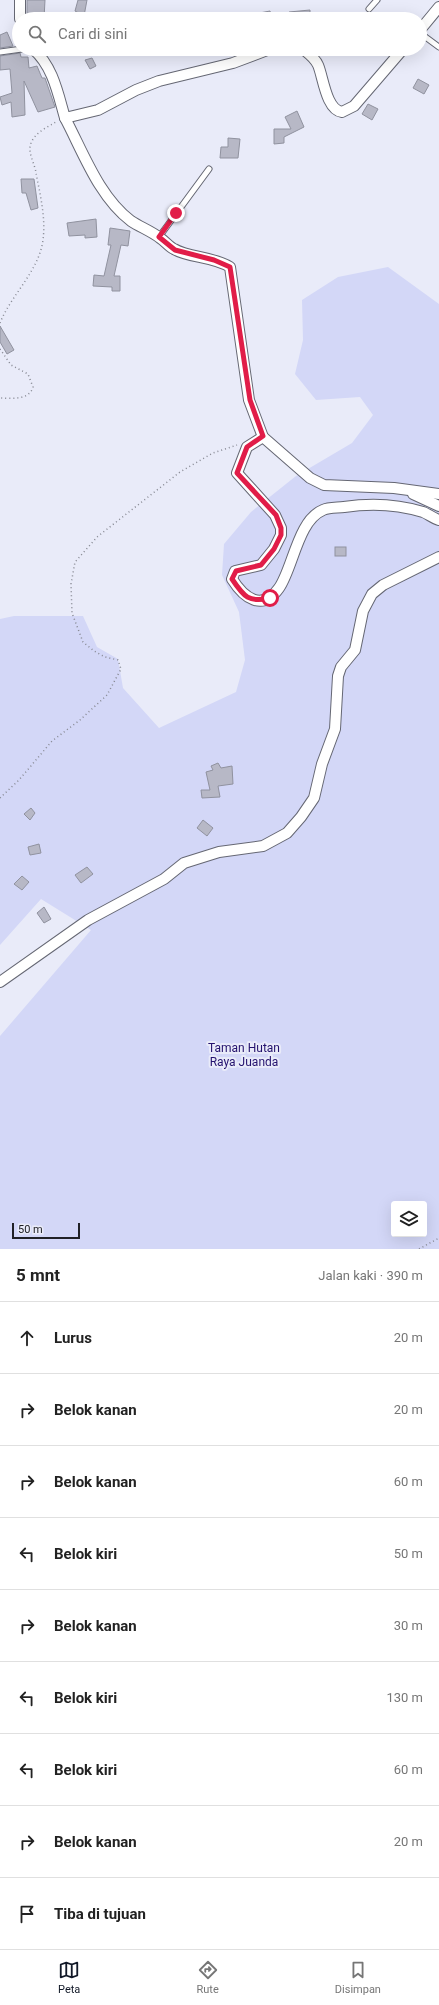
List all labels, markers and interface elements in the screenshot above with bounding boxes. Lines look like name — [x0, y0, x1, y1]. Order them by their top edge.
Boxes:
search box — [12, 12, 427, 56]
icon: search — [26, 23, 48, 45]
text: Cari di sini — [58, 25, 128, 43]
route end — [167, 204, 185, 222]
route start — [261, 589, 279, 607]
park label: Taman Hutan Raya Juanda — [208, 1041, 280, 1069]
map controls — [391, 1201, 427, 1237]
button: layers — [391, 1201, 427, 1237]
scale bar — [12, 1221, 80, 1240]
text: 50 m — [18, 1223, 43, 1236]
text: 5 mnt — [16, 1265, 60, 1285]
text: Jalan kaki · 390 m — [318, 1268, 423, 1283]
icon: ahead — [16, 1327, 38, 1349]
text: Lurus — [54, 1329, 92, 1347]
text: 20 m — [394, 1330, 423, 1345]
icon: right — [16, 1399, 38, 1421]
text: Belok kanan — [54, 1401, 137, 1419]
text: 20 m — [394, 1402, 423, 1417]
icon: right — [16, 1471, 38, 1493]
text: Belok kanan — [54, 1473, 137, 1491]
text: 60 m — [394, 1474, 423, 1489]
icon: left — [16, 1543, 38, 1565]
text: Belok kiri — [54, 1545, 117, 1563]
text: 50 m — [394, 1546, 423, 1561]
icon: right — [16, 1615, 38, 1637]
text: Belok kanan — [54, 1617, 137, 1635]
text: 30 m — [394, 1618, 423, 1633]
icon: left — [16, 1687, 38, 1709]
text: Belok kiri — [54, 1689, 117, 1707]
text: 130 m — [386, 1690, 423, 1705]
icon: left — [16, 1759, 38, 1781]
text: Belok kiri — [54, 1761, 117, 1779]
text: 60 m — [394, 1762, 423, 1777]
icon: right — [16, 1831, 38, 1853]
text: Belok kanan — [54, 1833, 137, 1851]
text: 20 m — [394, 1834, 423, 1849]
icon: arrive — [16, 1903, 38, 1925]
text: Tiba di tujuan — [54, 1905, 146, 1923]
tab: Peta — [58, 1959, 80, 1996]
tab: Rute — [196, 1959, 219, 1996]
tab: Disimpan — [335, 1959, 381, 1996]

